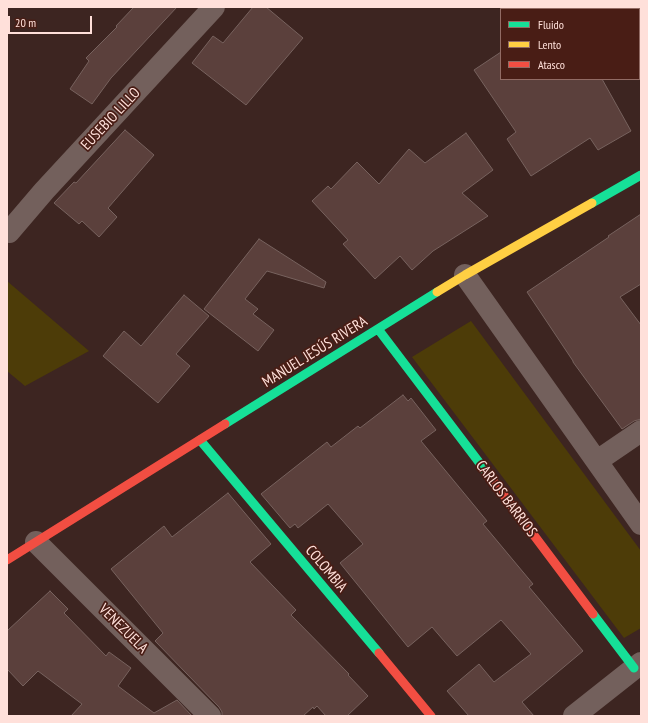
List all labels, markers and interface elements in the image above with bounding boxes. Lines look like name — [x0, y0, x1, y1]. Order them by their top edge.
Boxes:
scale bar — [10, 8, 94, 34]
legend — [500, 8, 640, 80]
text: 20 m — [15, 15, 36, 30]
text: Fluido — [538, 17, 564, 32]
text: Lento — [538, 37, 561, 52]
text: Atasco — [538, 57, 565, 72]
street label: EUSEBIO LILLO — [78, 84, 144, 154]
street label: MANUEL JESÚS RIVERA — [259, 312, 371, 392]
street label: CARLOS BARRIOS — [472, 457, 540, 541]
street label: COLOMBIA — [301, 542, 351, 596]
street label: VENEZUELA — [95, 601, 151, 657]

